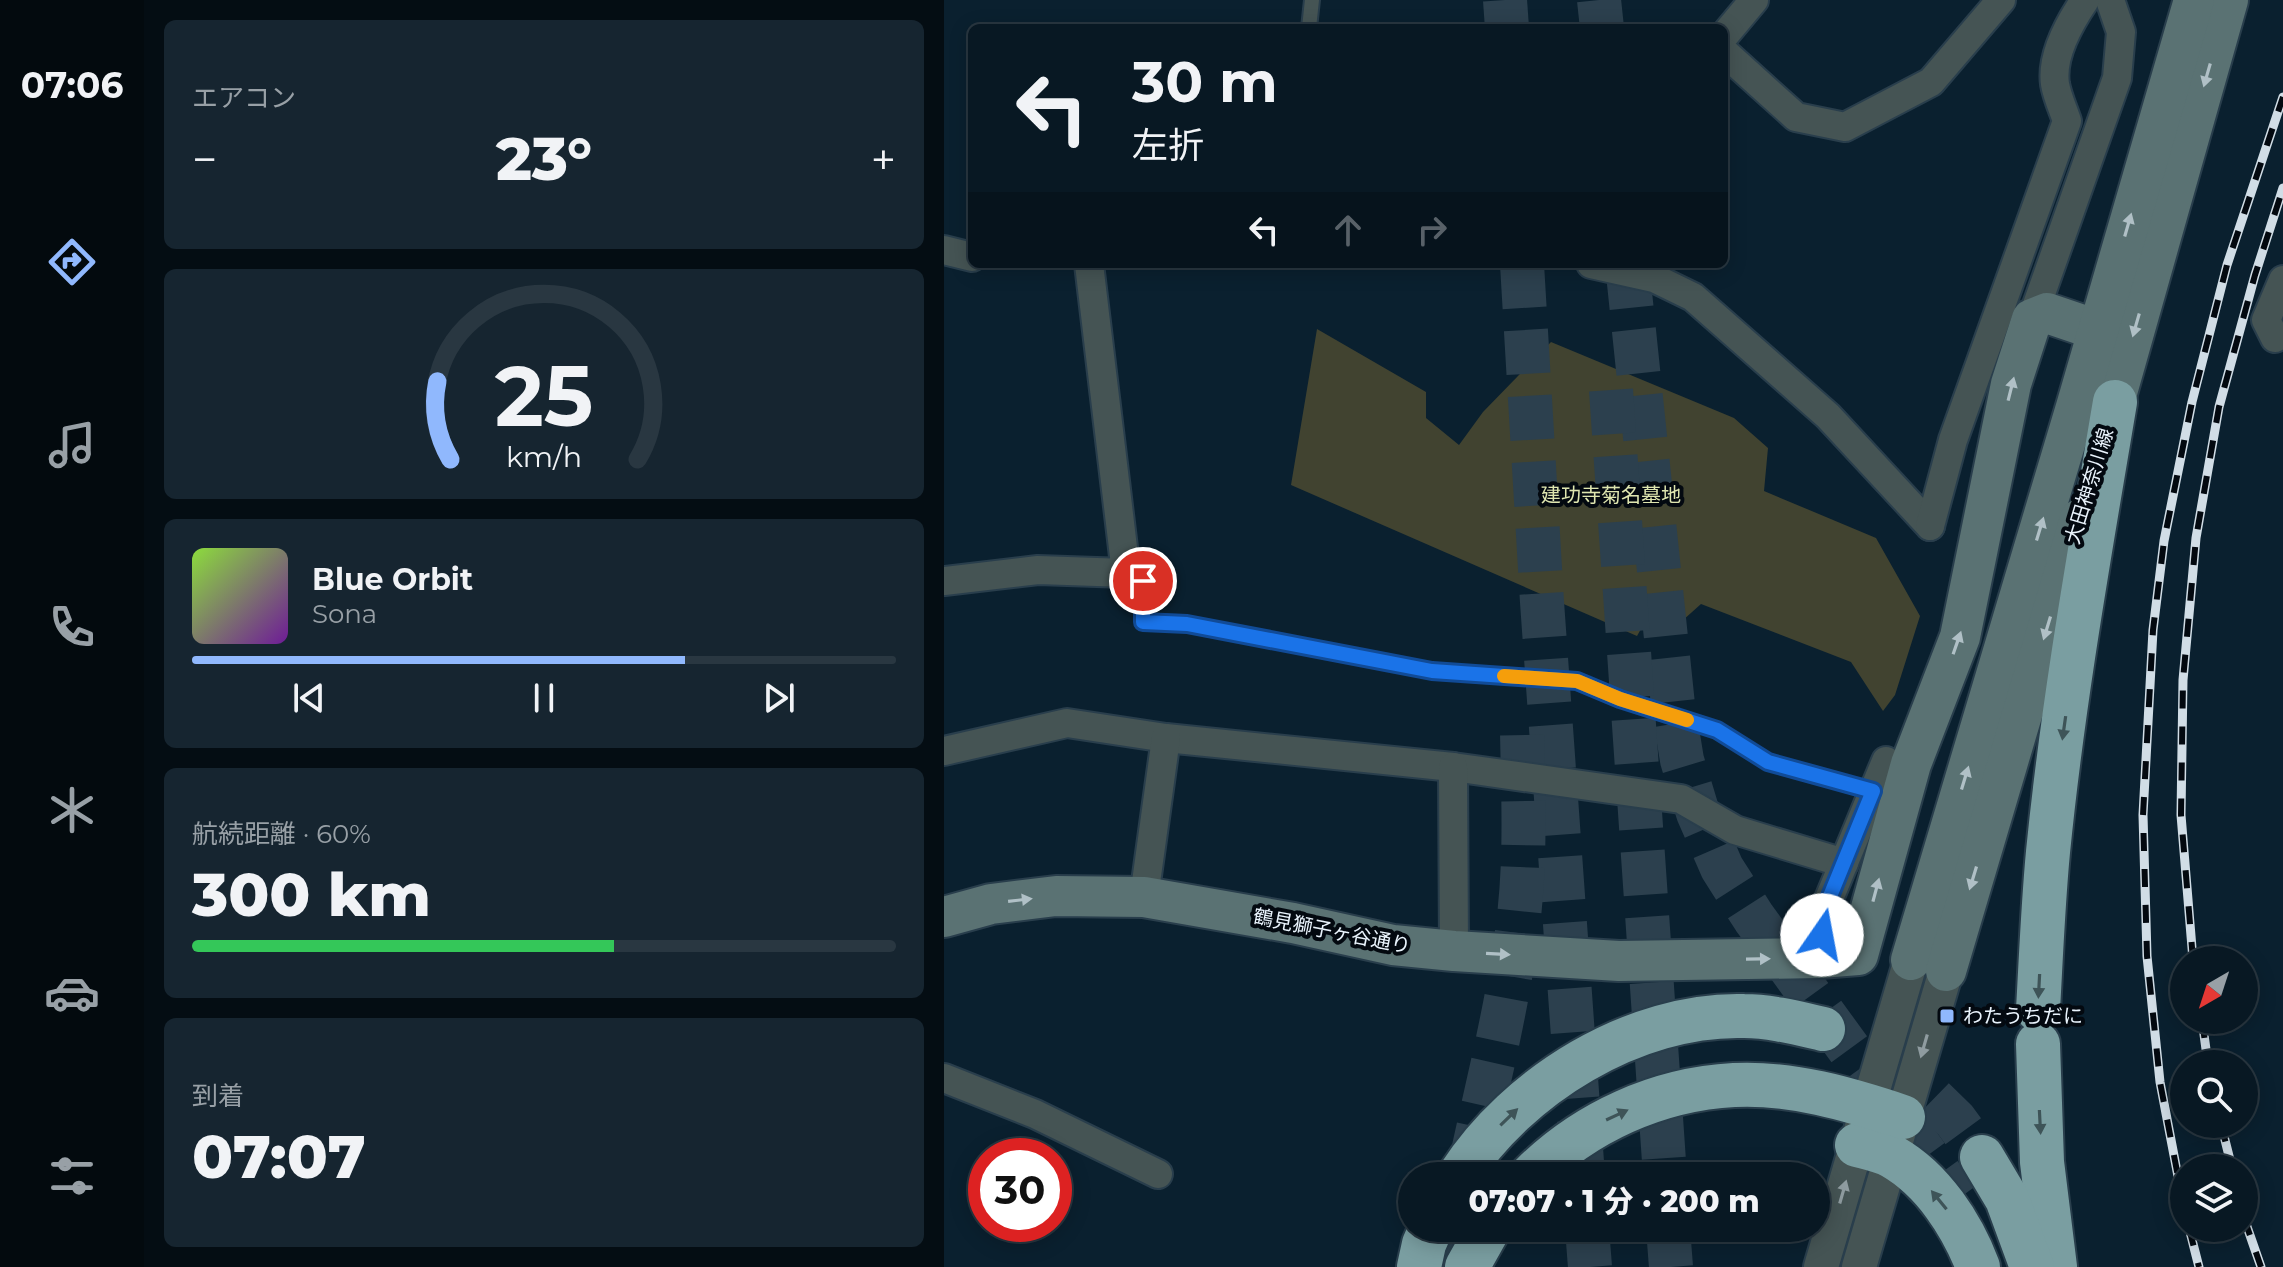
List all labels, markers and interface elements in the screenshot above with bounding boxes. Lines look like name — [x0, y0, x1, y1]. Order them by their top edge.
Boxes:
text: 30 m — [1132, 48, 1278, 116]
icon: left — [1000, 56, 1104, 160]
text: 07:06 — [21, 63, 123, 107]
one-way arrow — [2200, 64, 2213, 88]
text: エアコン — [192, 82, 296, 114]
text: 23° — [496, 122, 592, 195]
text: 左折 — [1132, 123, 1204, 167]
text: − — [192, 132, 217, 186]
text: + — [871, 132, 896, 186]
icon: left — [1242, 208, 1286, 252]
icon: ahead — [1326, 208, 1370, 252]
icon: right — [1410, 208, 1454, 252]
one-way arrow — [2122, 213, 2135, 237]
icon: directions — [44, 234, 100, 290]
one-way arrow — [2129, 314, 2142, 338]
text: 25 — [495, 345, 593, 447]
one-way arrow — [2005, 377, 2017, 402]
icon: music — [44, 417, 100, 473]
street label: 大田神奈川線 — [2060, 425, 2118, 547]
text: km/h — [506, 439, 582, 474]
park label: 建功寺菊名墓地 — [1541, 483, 1681, 507]
one-way arrow — [2034, 516, 2047, 540]
pin — [1109, 547, 1177, 615]
icon: arrive — [1121, 559, 1165, 603]
text: Blue Orbit — [312, 561, 473, 598]
text: Sona — [312, 598, 377, 630]
icon: phone — [44, 599, 100, 655]
one-way arrow — [2040, 617, 2053, 641]
one-way arrow — [1952, 631, 1964, 655]
icon: previous — [287, 676, 331, 720]
icon: pause — [522, 676, 566, 720]
icon: next — [757, 676, 801, 720]
one-way arrow — [2057, 716, 2070, 741]
one-way arrow — [1959, 765, 1972, 789]
icon: climate — [44, 782, 100, 838]
text: 航続距離 · 60% — [192, 818, 371, 850]
text: 300 km — [192, 858, 431, 931]
one-way arrow — [1966, 866, 1979, 890]
one-way arrow — [1871, 878, 1883, 903]
position arrow — [1780, 893, 1864, 977]
one-way arrow — [1008, 894, 1033, 907]
street label: 鶴見獅子ヶ谷通り — [1251, 904, 1413, 958]
north arrow — [2170, 946, 2258, 1034]
map controls — [2170, 946, 2258, 1242]
one-way arrow — [1486, 947, 1512, 960]
one-way arrow — [1746, 953, 1771, 965]
icon: car — [44, 965, 100, 1021]
one-way arrow — [2033, 974, 2046, 999]
place label: わたうちだに — [1963, 1004, 2083, 1028]
marker: わたうちだに — [1938, 1007, 1956, 1025]
one-way arrow — [1917, 1034, 1930, 1058]
button: search — [2170, 1050, 2258, 1138]
text: 到着 — [192, 1080, 244, 1112]
one-way arrow — [1499, 1108, 1518, 1127]
one-way arrow — [1605, 1108, 1629, 1122]
one-way arrow — [2034, 1110, 2047, 1135]
text: 07:07 — [192, 1120, 366, 1193]
speed limit sign: 30 — [968, 1138, 1072, 1242]
icon: filters — [44, 1148, 100, 1204]
button: layers — [2170, 1154, 2258, 1242]
one-way arrow — [1837, 1180, 1850, 1204]
text: 07:07 · 1 分 · 200 m — [1468, 1183, 1760, 1220]
one-way arrow — [1931, 1190, 1948, 1210]

